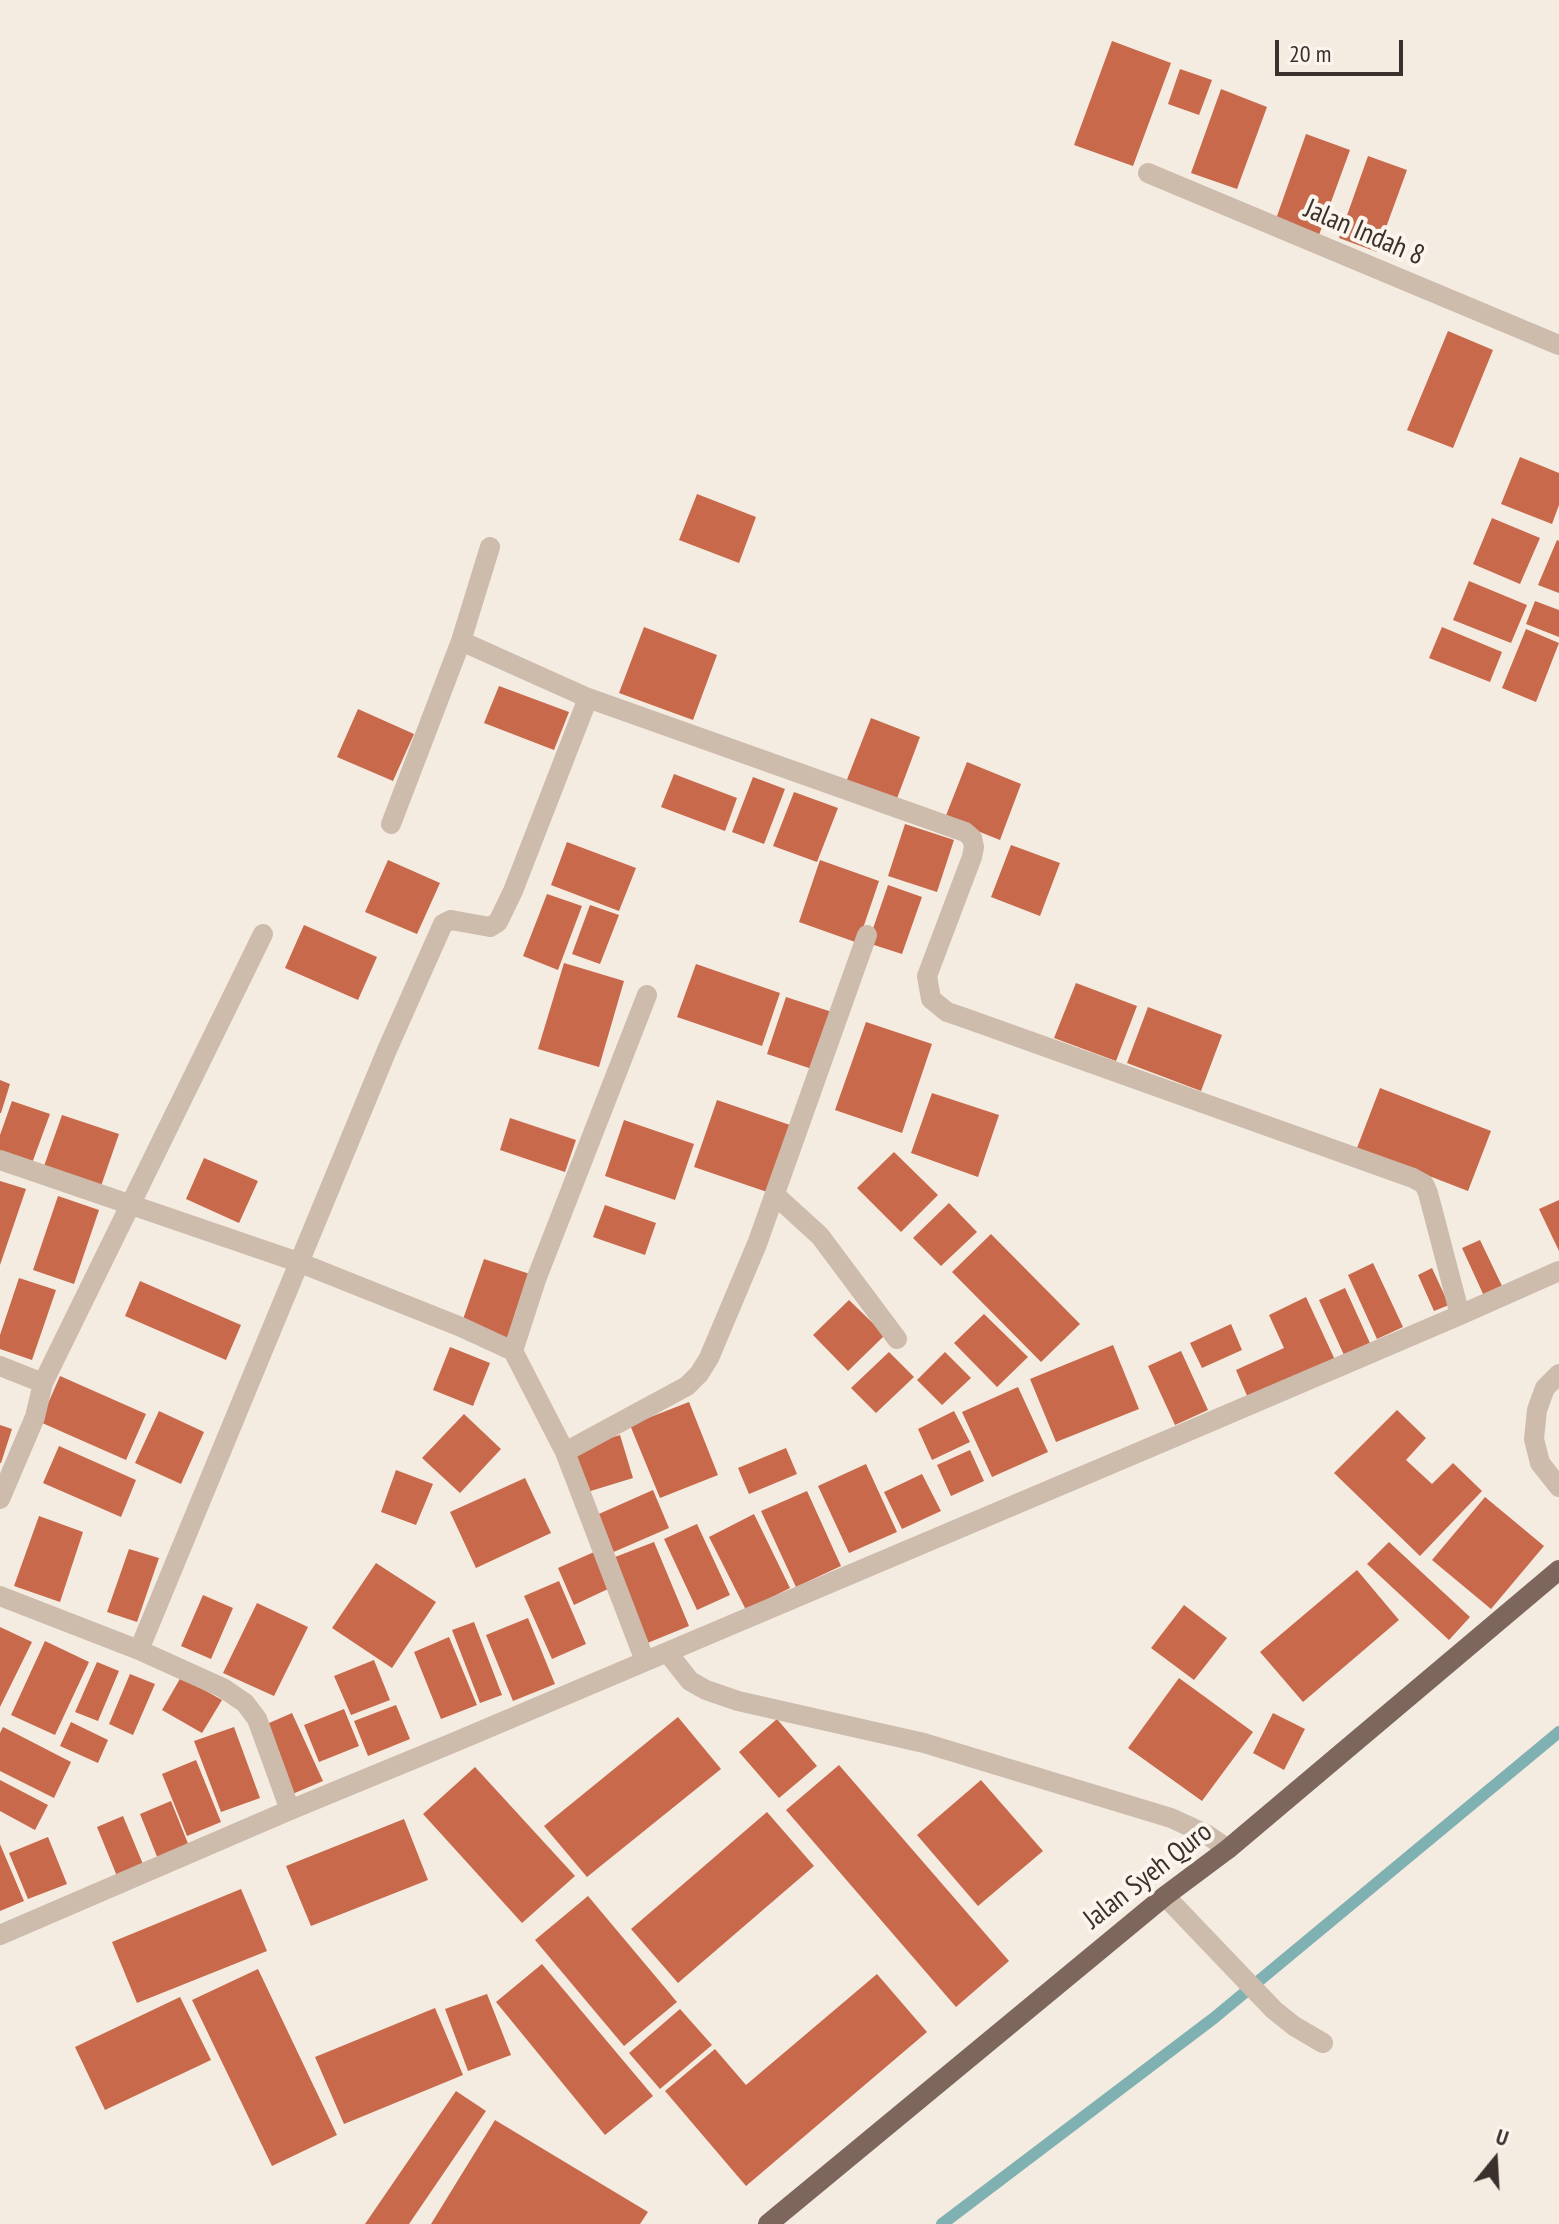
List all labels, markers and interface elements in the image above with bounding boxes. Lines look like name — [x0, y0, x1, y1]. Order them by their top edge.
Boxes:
scale bar — [1279, 24, 1407, 74]
text: 20 m — [1289, 38, 1331, 69]
street label: Jalan Indah 8 — [1299, 193, 1429, 273]
street label: Jalan Syeh Quro — [1077, 1816, 1219, 1936]
north arrow — [1455, 2120, 1535, 2200]
text: U — [1493, 2122, 1512, 2152]

